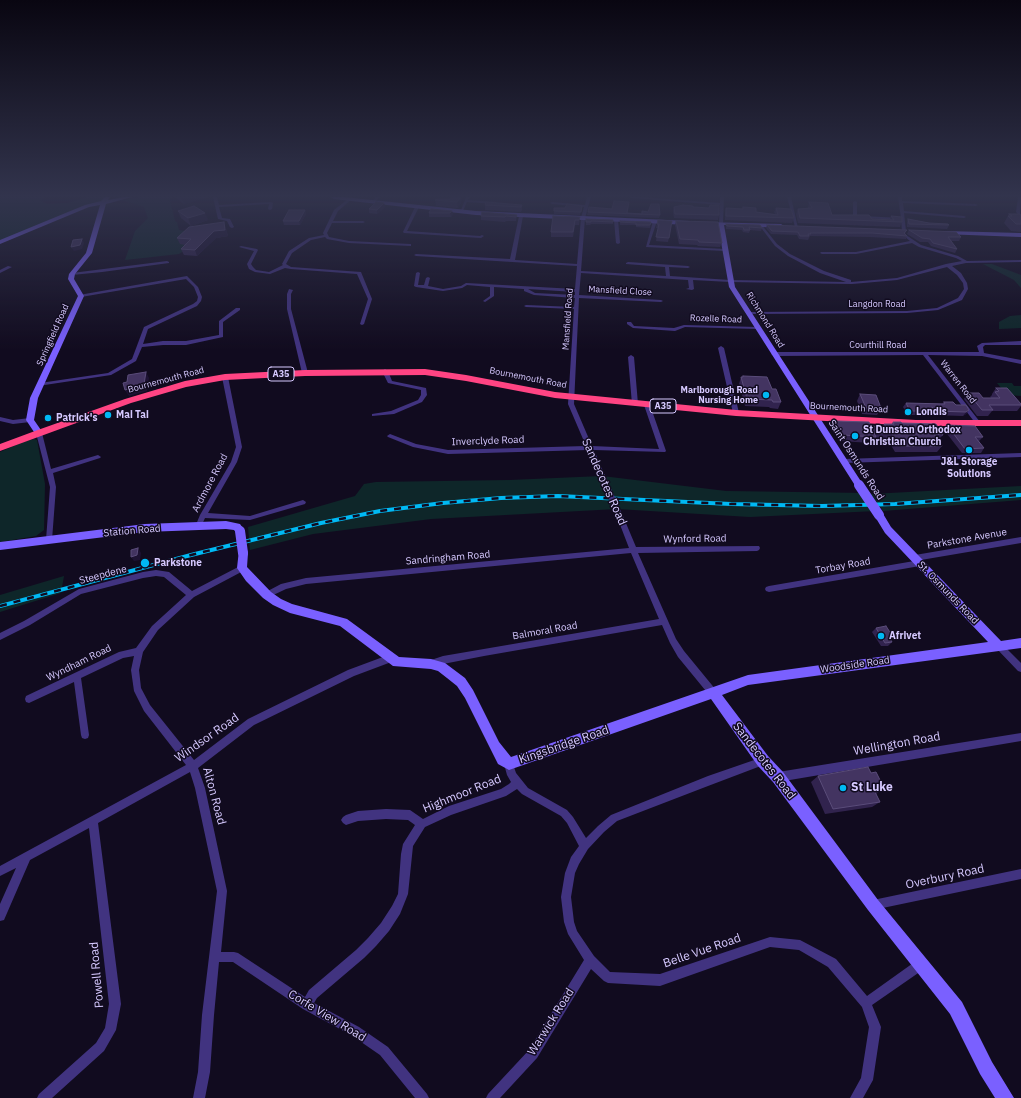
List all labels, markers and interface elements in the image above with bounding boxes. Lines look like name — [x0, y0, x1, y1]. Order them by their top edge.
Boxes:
street label: Mansfield Close — [588, 284, 652, 298]
street label: Mansfield Road — [560, 288, 576, 350]
street label: Richmond Road — [744, 290, 786, 350]
street label: Langdon Road — [848, 299, 906, 309]
street label: Springfield Road — [35, 302, 71, 368]
street label: Rozelle Road — [690, 313, 742, 325]
street label: Courthill Road — [849, 340, 907, 350]
street label: Warren Road — [938, 358, 978, 406]
street label: Bournemouth Road — [127, 365, 205, 395]
street label: Bournemouth Road — [488, 365, 568, 391]
road number: A35 — [268, 367, 294, 381]
place label: Marlborough Road Nursing Home — [681, 385, 758, 406]
marker: Marlborough Road Nursing Home — [761, 390, 771, 400]
road number: A35 — [650, 399, 676, 413]
street label: Bournemouth Road — [810, 401, 888, 415]
place label: Londis — [916, 406, 947, 418]
marker: Londis — [903, 407, 913, 417]
place label: Mai Tai — [116, 409, 149, 421]
marker: Mai Tai — [103, 410, 113, 420]
place label: Patrick's — [56, 412, 97, 424]
marker: Patrick's — [43, 413, 53, 423]
street label: Saint Osmunds Road — [826, 418, 886, 502]
place label: St Dunstan Orthodox Christian Church — [863, 424, 961, 448]
marker: St Dunstan Orthodox Christian Church — [850, 431, 860, 441]
street label: Inverclyde Road — [451, 434, 525, 448]
street label: Sandecotes Road — [578, 436, 630, 528]
marker: J&L Storage Solutions — [964, 445, 974, 455]
street label: Ardmore Road — [190, 452, 230, 514]
place label: J&L Storage Solutions — [941, 456, 997, 480]
street label: Station Road — [103, 523, 161, 539]
street label: Parkstone Avenue — [926, 526, 1008, 552]
street label: Wynford Road — [663, 532, 727, 546]
street label: Sandringham Road — [405, 548, 491, 568]
street label: Torbay Road — [814, 555, 872, 577]
marker: Parkstone — [139, 557, 151, 569]
place label: Parkstone — [154, 557, 202, 569]
street label: St. Osmunds Road — [915, 559, 981, 627]
street label: Steepdene — [78, 563, 128, 587]
street label: Balmoral Road — [511, 619, 579, 643]
place label: Afrivet — [889, 630, 921, 642]
marker: Afrivet — [876, 631, 886, 641]
street label: Wyndham Road — [45, 642, 113, 684]
street label: Woodside Road — [820, 654, 890, 676]
street label: Windsor Road — [172, 711, 242, 765]
street label: Sandecotes Road — [730, 720, 798, 802]
street label: Kingsbridge Road — [517, 723, 611, 767]
street label: Wellington Road — [852, 729, 942, 759]
street label: Alton Road — [199, 766, 229, 826]
street label: Highmoor Road — [421, 772, 503, 816]
place label: St Luke — [851, 781, 893, 795]
marker: St Luke — [838, 783, 848, 793]
street label: Overbury Road — [904, 862, 986, 892]
street label: Belle Vue Road — [661, 931, 743, 971]
street label: Powell Road — [87, 941, 107, 1009]
street label: Warwick Road — [525, 986, 577, 1058]
street label: Corfe View Road — [285, 987, 369, 1045]

